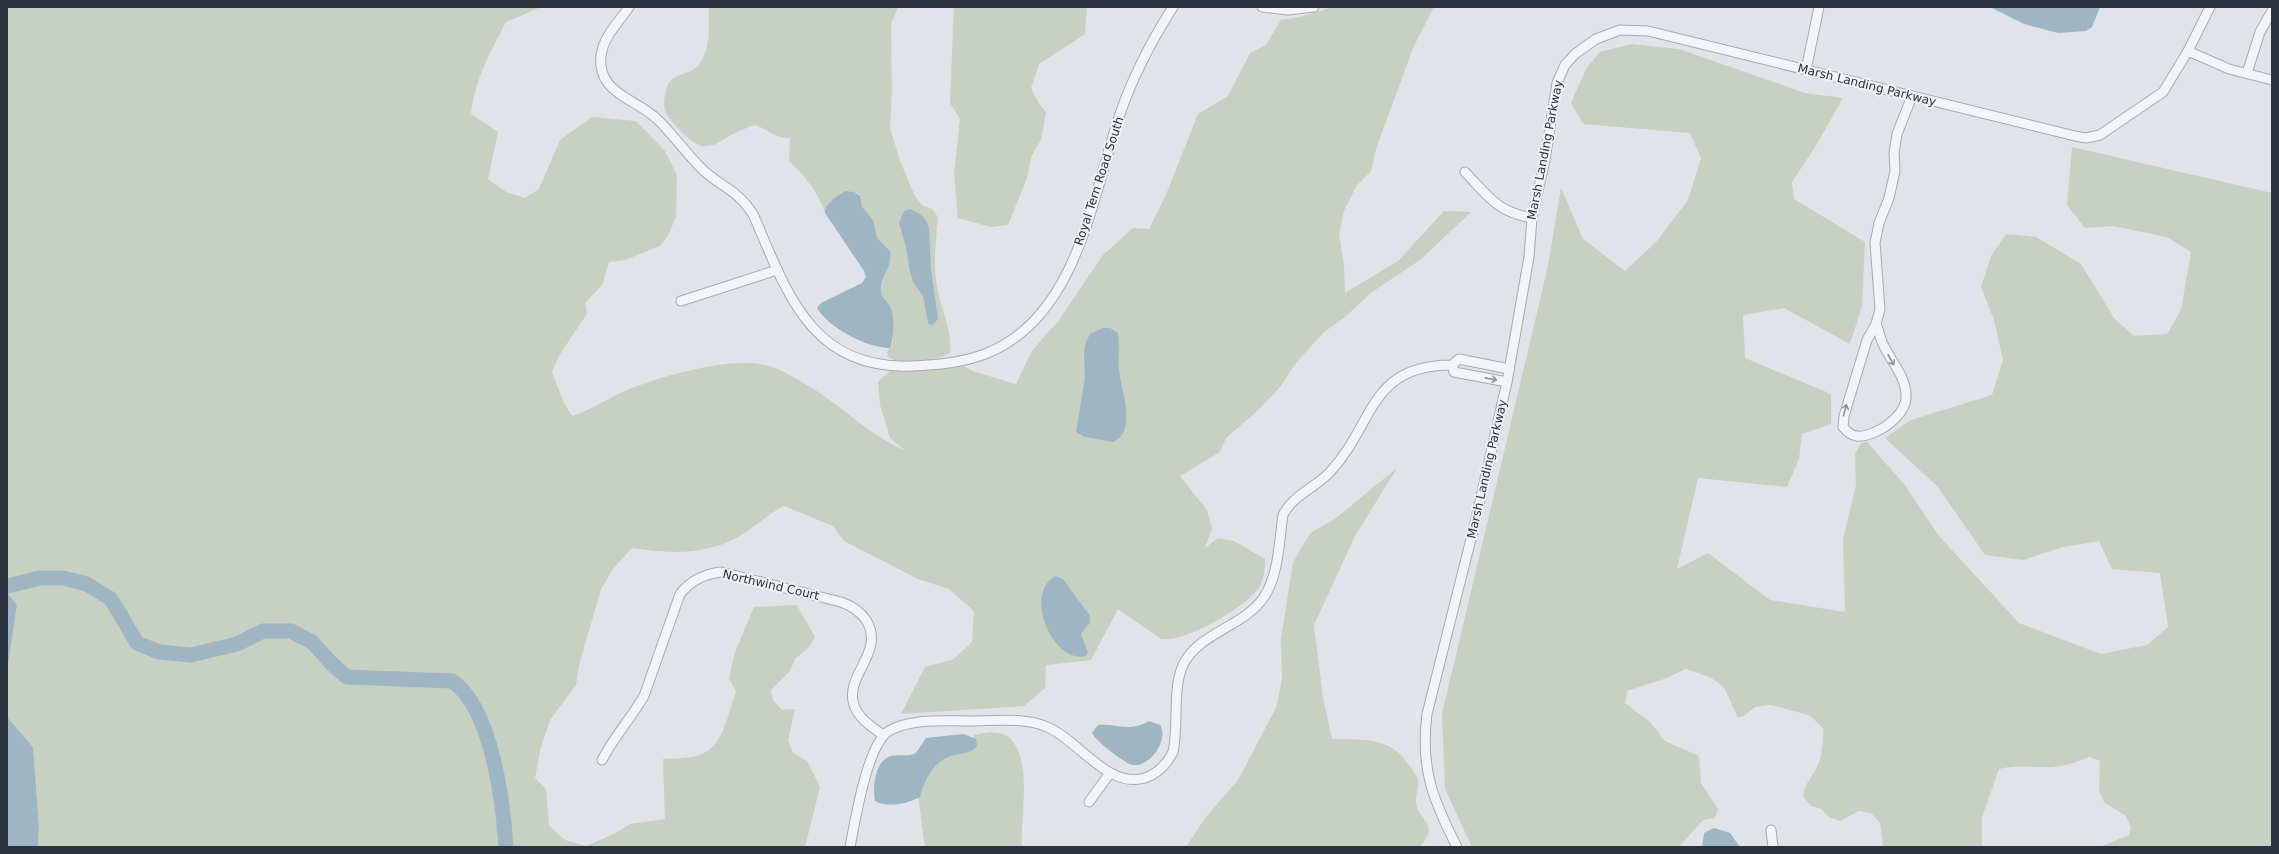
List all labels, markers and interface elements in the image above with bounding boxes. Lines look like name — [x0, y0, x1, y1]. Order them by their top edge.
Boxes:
street label: Marsh Landing Parkway — [1796, 61, 1938, 109]
street label: Marsh Landing Parkway — [1525, 79, 1565, 221]
street label: Royal Tern Road South — [1072, 115, 1126, 247]
one-way arrow — [1888, 353, 1896, 365]
one-way arrow — [1484, 375, 1497, 383]
street label: Marsh Landing Parkway — [1464, 398, 1510, 540]
one-way arrow — [1842, 403, 1850, 416]
street label: Northwind Court — [721, 567, 821, 603]

